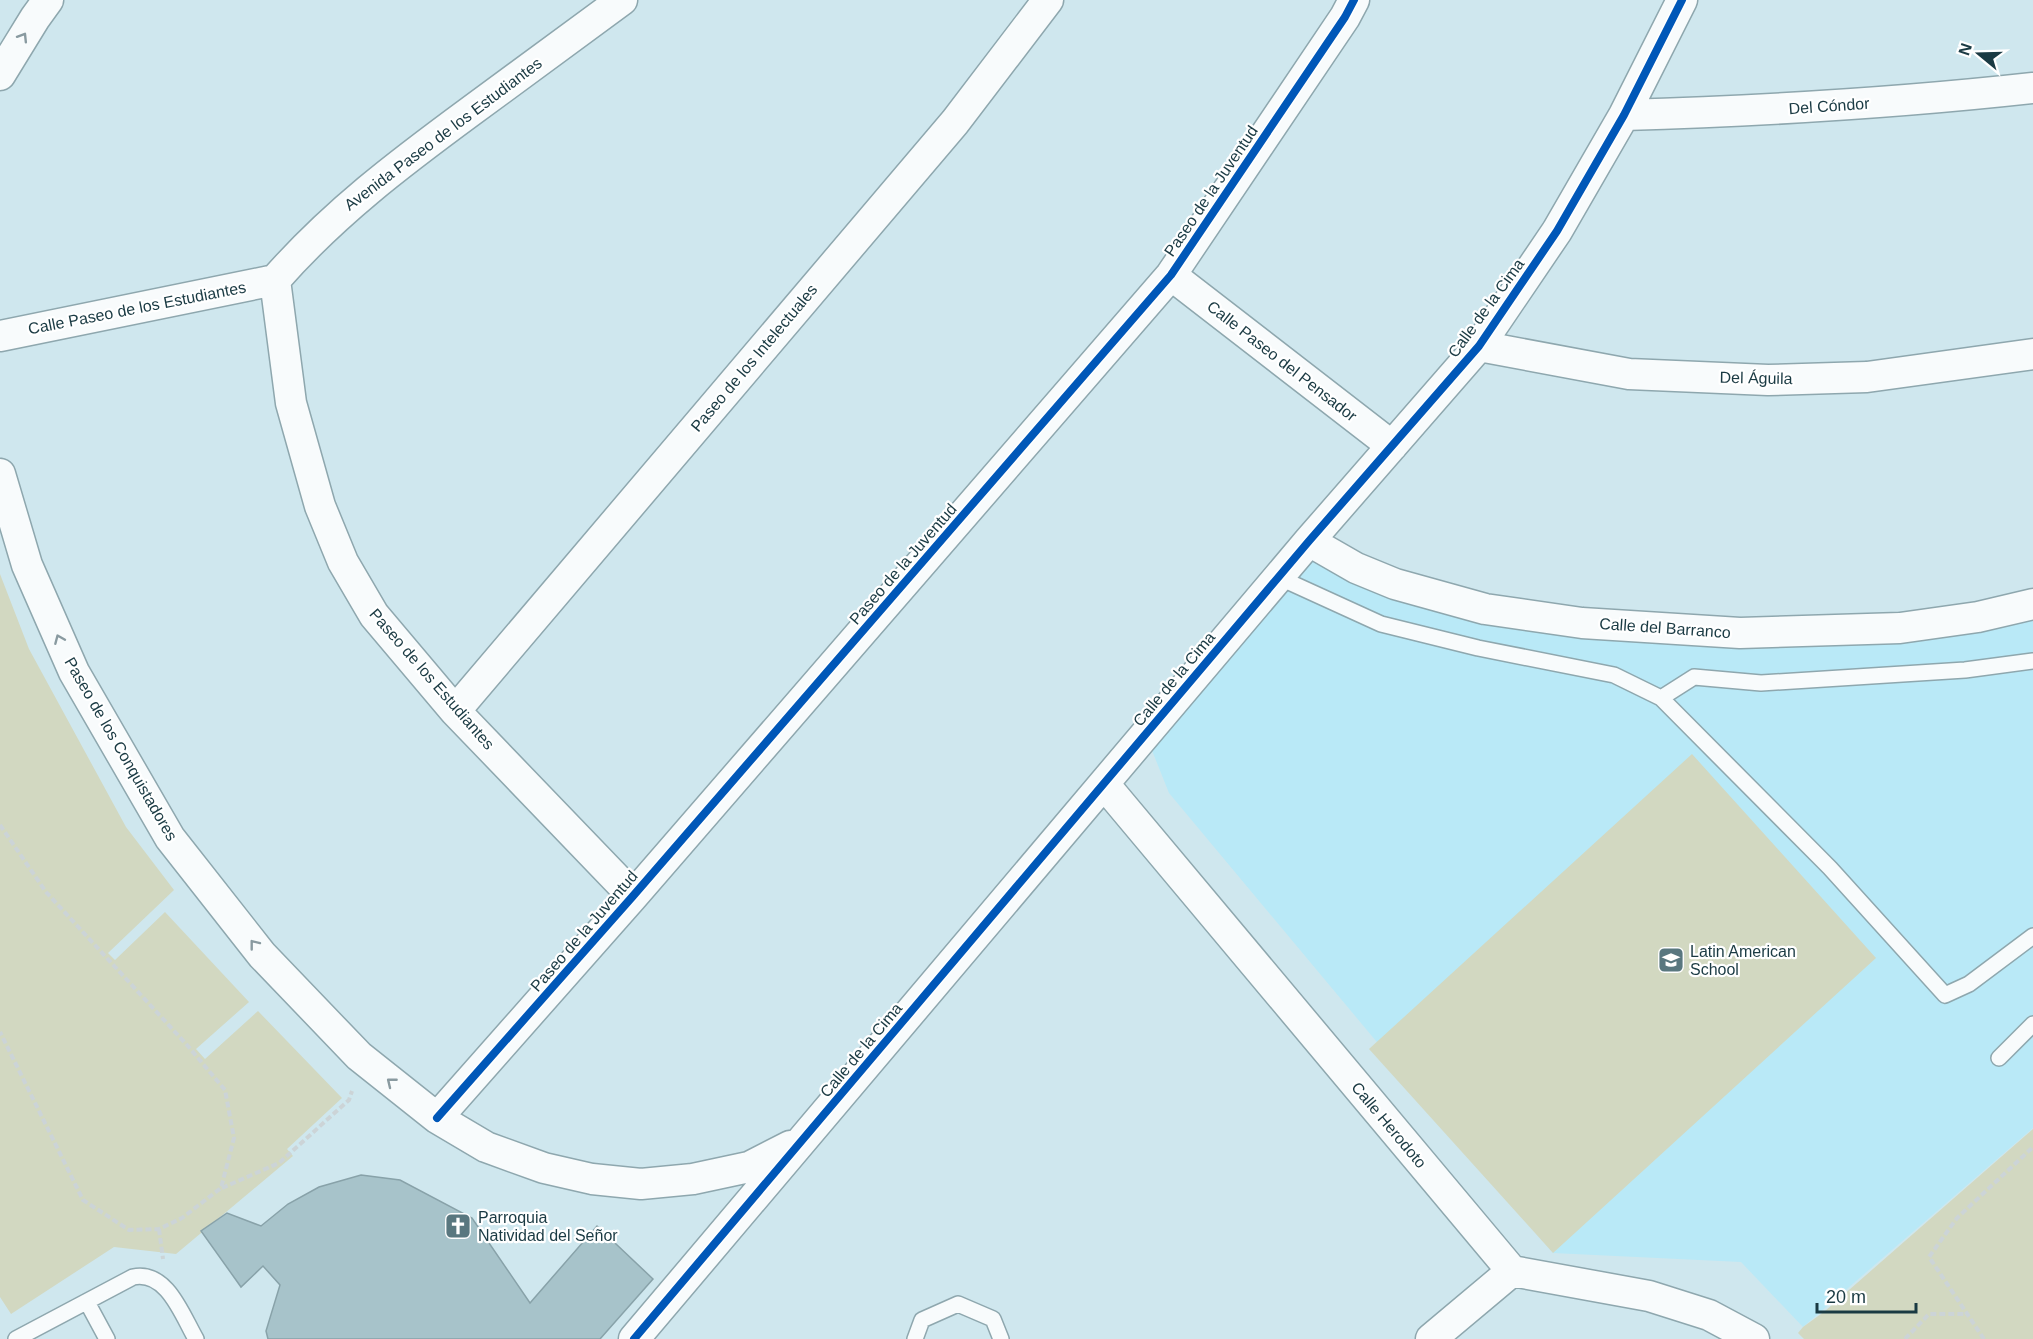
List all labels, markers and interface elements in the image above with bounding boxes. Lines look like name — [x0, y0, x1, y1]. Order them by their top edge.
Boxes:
north arrow — [1949, 24, 2009, 84]
one-way arrow — [15, 33, 27, 43]
text: N — [1955, 41, 1975, 58]
street label: Avenida Paseo de los Estudiantes — [341, 54, 545, 214]
street label: Del Cóndor — [1788, 95, 1871, 117]
street label: Paseo de la Juventud — [1161, 122, 1261, 260]
street label: Calle de la Cima — [1445, 255, 1527, 360]
street label: Calle Paseo de los Estudiantes — [27, 279, 247, 337]
street label: Paseo de los Intelectuales — [687, 281, 821, 435]
street label: Calle Paseo del Pensador — [1204, 297, 1361, 425]
street label: Del Águila — [1719, 368, 1793, 387]
street label: Paseo de la Juventud — [846, 500, 960, 628]
street label: Paseo de los Estudiantes — [366, 605, 498, 753]
street label: Calle del Barranco — [1599, 615, 1731, 641]
street label: Calle de la Cima — [1130, 629, 1218, 729]
one-way arrow — [54, 634, 66, 645]
street label: Paseo de los Conquistadores — [61, 654, 181, 844]
street label: Paseo de la Juventud — [527, 867, 641, 995]
one-way arrow — [250, 940, 261, 951]
place label: Latin American School — [1690, 943, 1796, 978]
school or university icon: Latin American School — [1656, 945, 1686, 975]
street label: Calle de la Cima — [817, 1000, 905, 1100]
one-way arrow — [387, 1078, 398, 1089]
street label: Calle Herodoto — [1348, 1079, 1430, 1171]
place label: Parroquia Natividad del Señor — [478, 1209, 618, 1244]
church icon: Parroquia Natividad del Señor — [443, 1211, 473, 1241]
scale bar — [1817, 1276, 1916, 1314]
text: 20 m — [1826, 1287, 1866, 1307]

